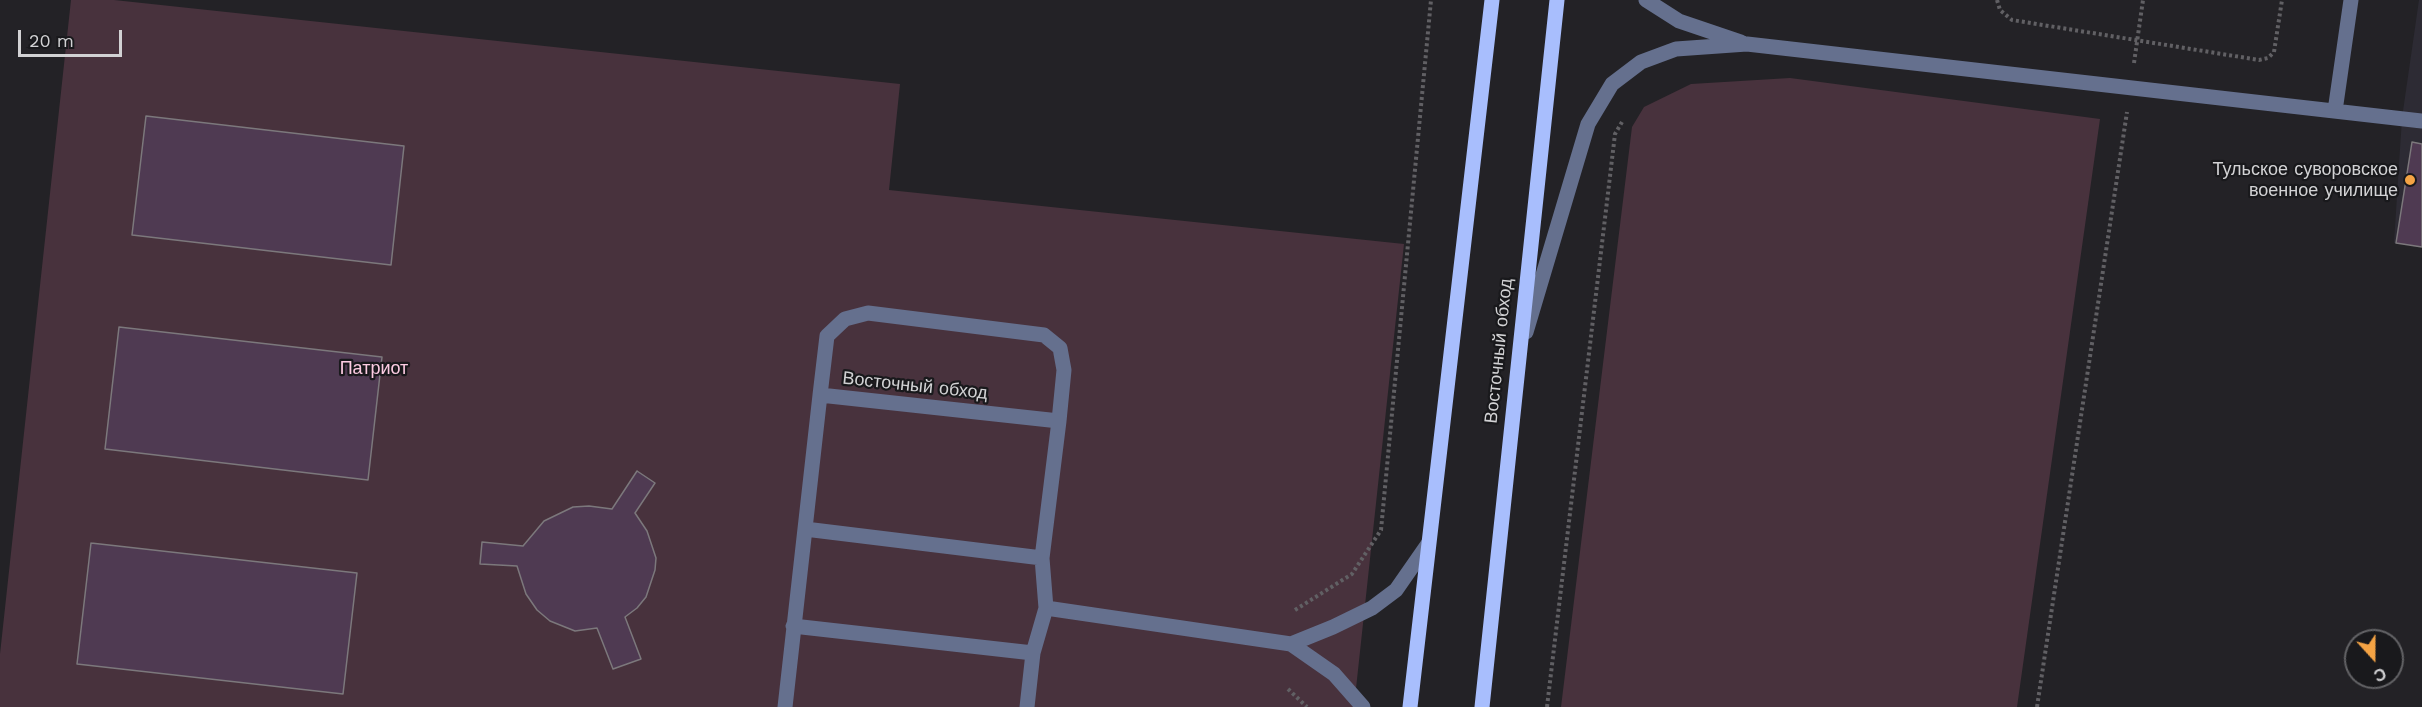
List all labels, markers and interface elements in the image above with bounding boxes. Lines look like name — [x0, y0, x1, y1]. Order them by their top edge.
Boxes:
scale bar — [21, 18, 124, 56]
text: 20 m — [29, 30, 74, 51]
place label: Тульское суворовское военное училище — [2212, 159, 2398, 201]
marker: Тульское суворовское военное училище — [2403, 173, 2417, 187]
street label: Восточный обход — [1481, 277, 1517, 425]
park label: Патриот — [340, 358, 408, 380]
street label: Восточный обход — [841, 368, 989, 404]
north arrow — [2344, 629, 2404, 689]
text: С — [2371, 663, 2389, 685]

